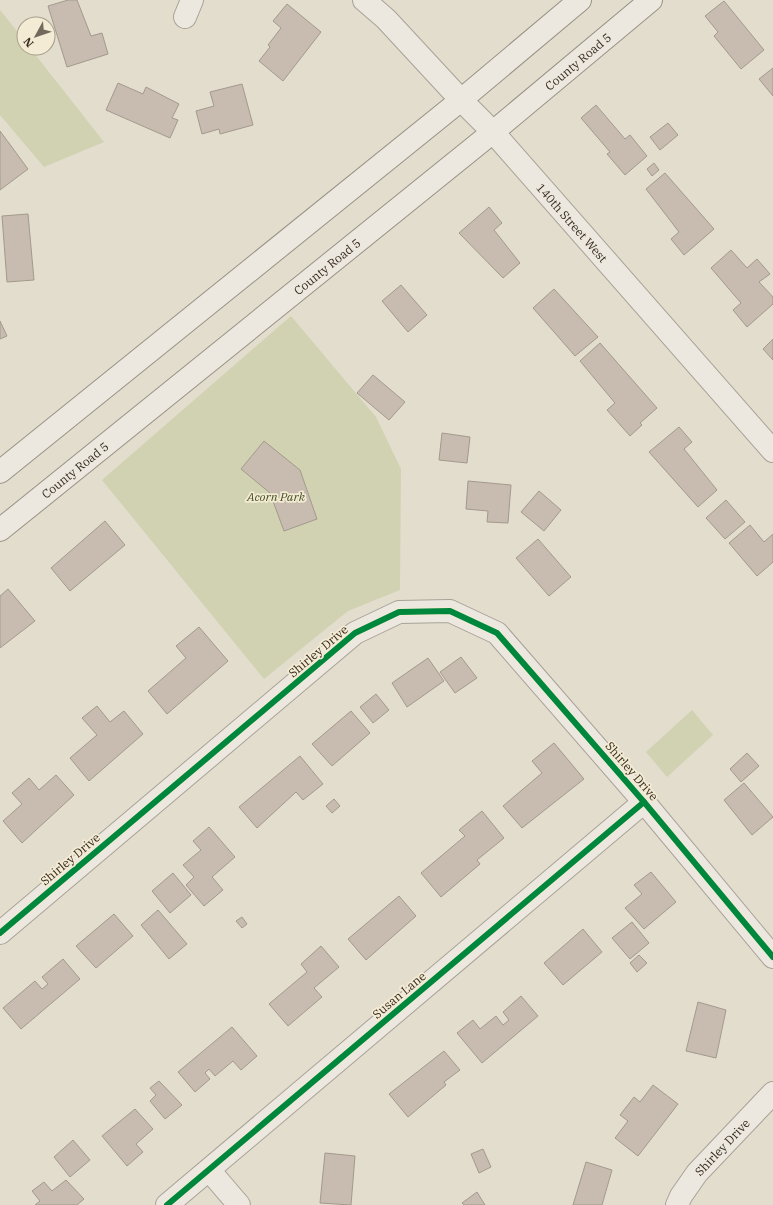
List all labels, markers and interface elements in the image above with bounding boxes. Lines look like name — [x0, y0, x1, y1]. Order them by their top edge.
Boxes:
north arrow — [16, 16, 56, 56]
street label: County Road 5 — [542, 29, 614, 93]
text: N — [20, 34, 36, 50]
street label: 140th Street West — [534, 180, 611, 265]
street label: County Road 5 — [290, 235, 363, 298]
street label: County Road 5 — [38, 438, 111, 501]
park label: Acorn Park — [246, 489, 306, 504]
street label: Shirley Drive — [285, 622, 351, 680]
street label: Shirley Drive — [602, 738, 662, 804]
street label: Shirley Drive — [37, 830, 103, 888]
street label: Susan Lane — [369, 968, 429, 1022]
street label: Shirley Drive — [691, 1115, 753, 1179]

